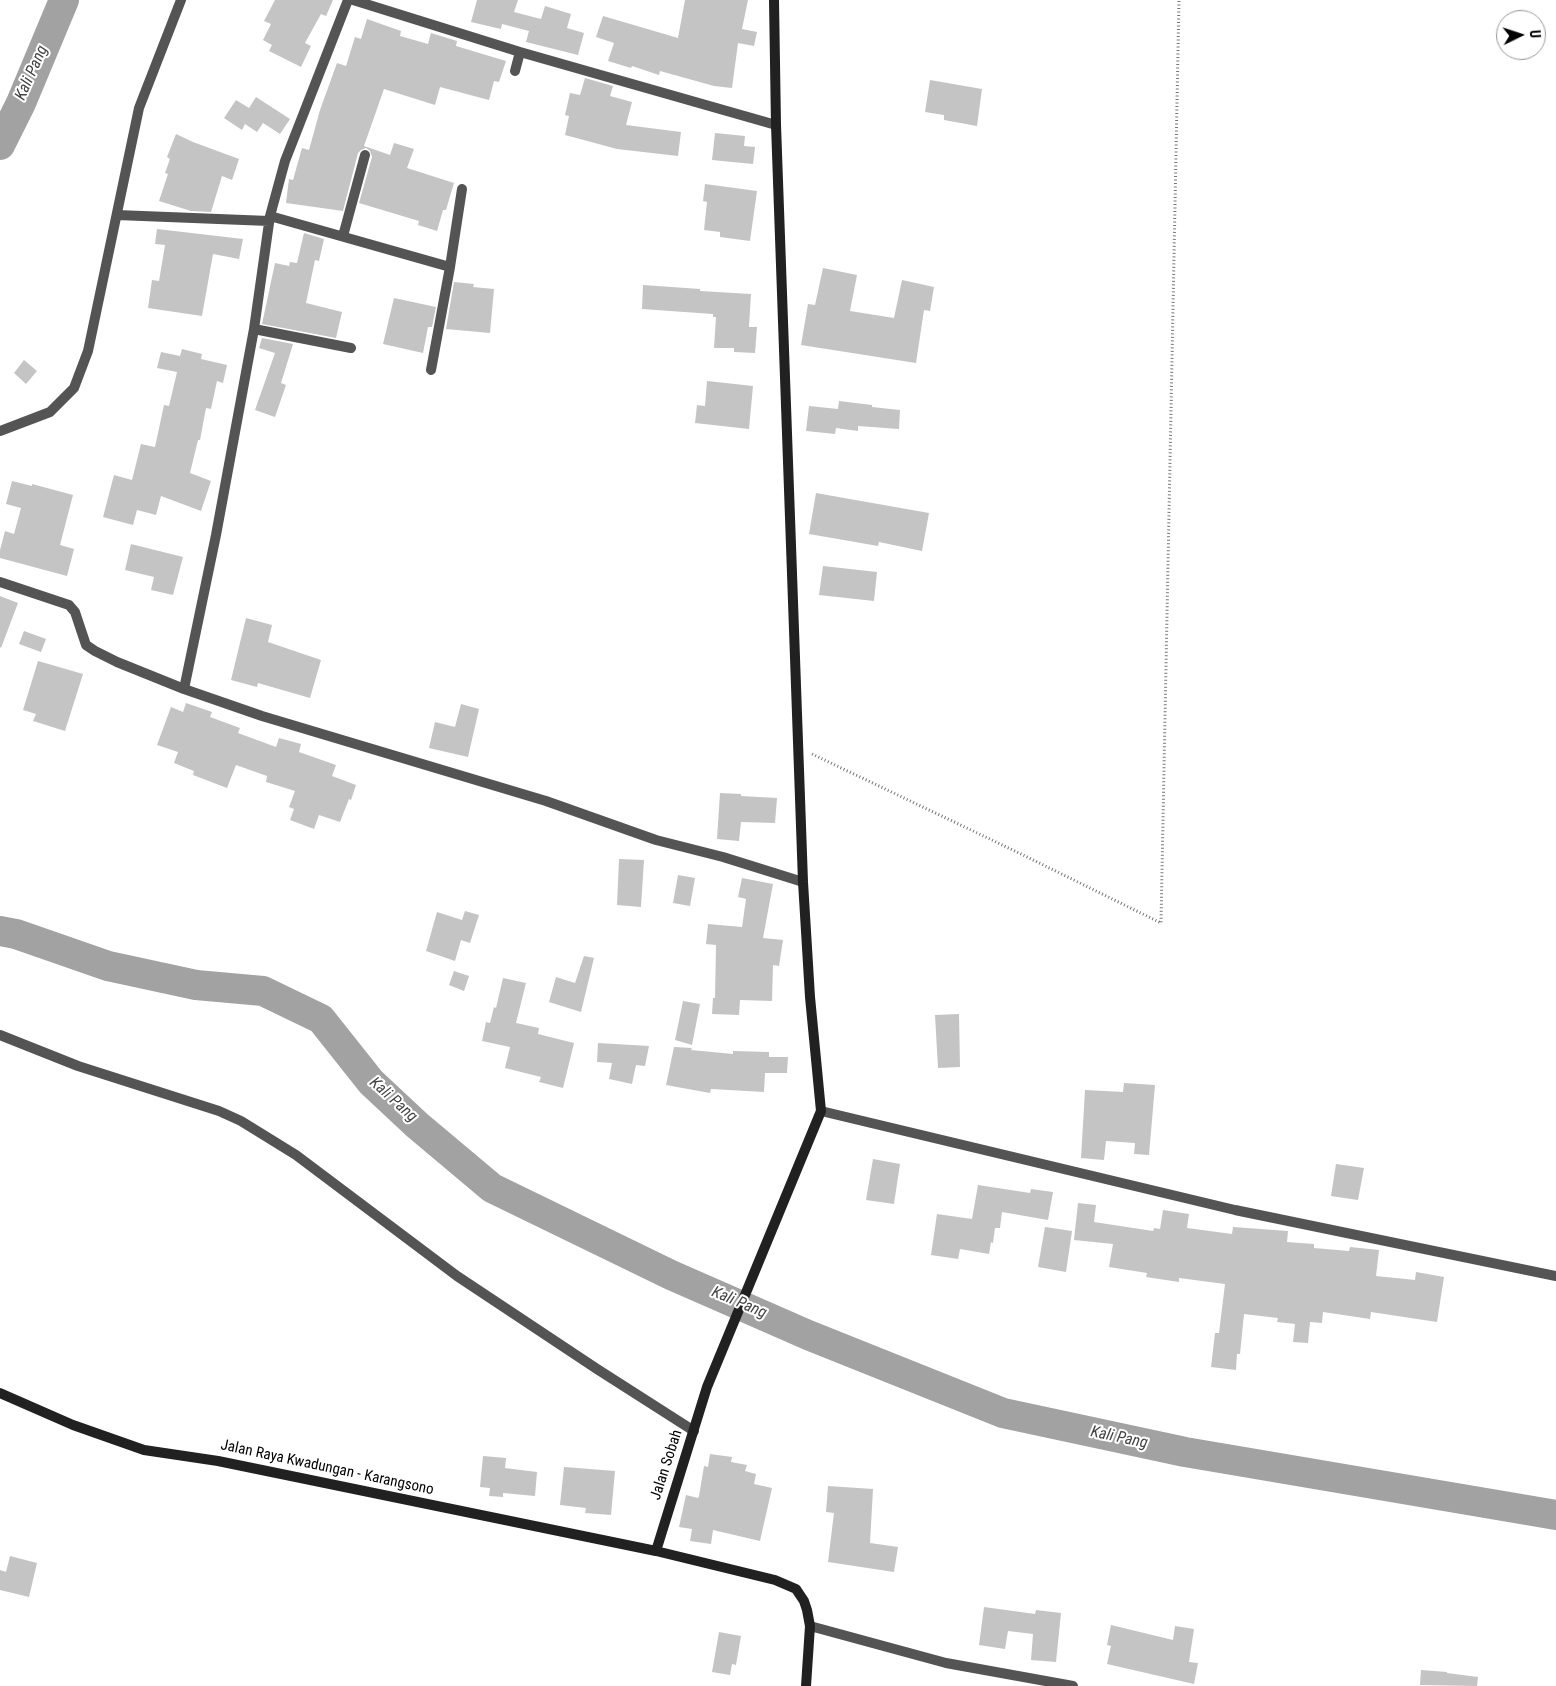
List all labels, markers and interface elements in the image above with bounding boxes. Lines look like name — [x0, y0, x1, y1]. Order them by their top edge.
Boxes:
north arrow — [1496, 10, 1546, 60]
text: U — [1527, 29, 1543, 39]
water label: Kali Pang — [11, 43, 53, 103]
water label: Kali Pang — [365, 1074, 421, 1126]
water label: Kali Pang — [709, 1283, 769, 1323]
water label: Kali Pang — [1089, 1423, 1149, 1453]
street label: Jalan Sobah — [647, 1428, 687, 1502]
street label: Jalan Raya Kwadungan - Karangsono — [219, 1437, 435, 1499]

